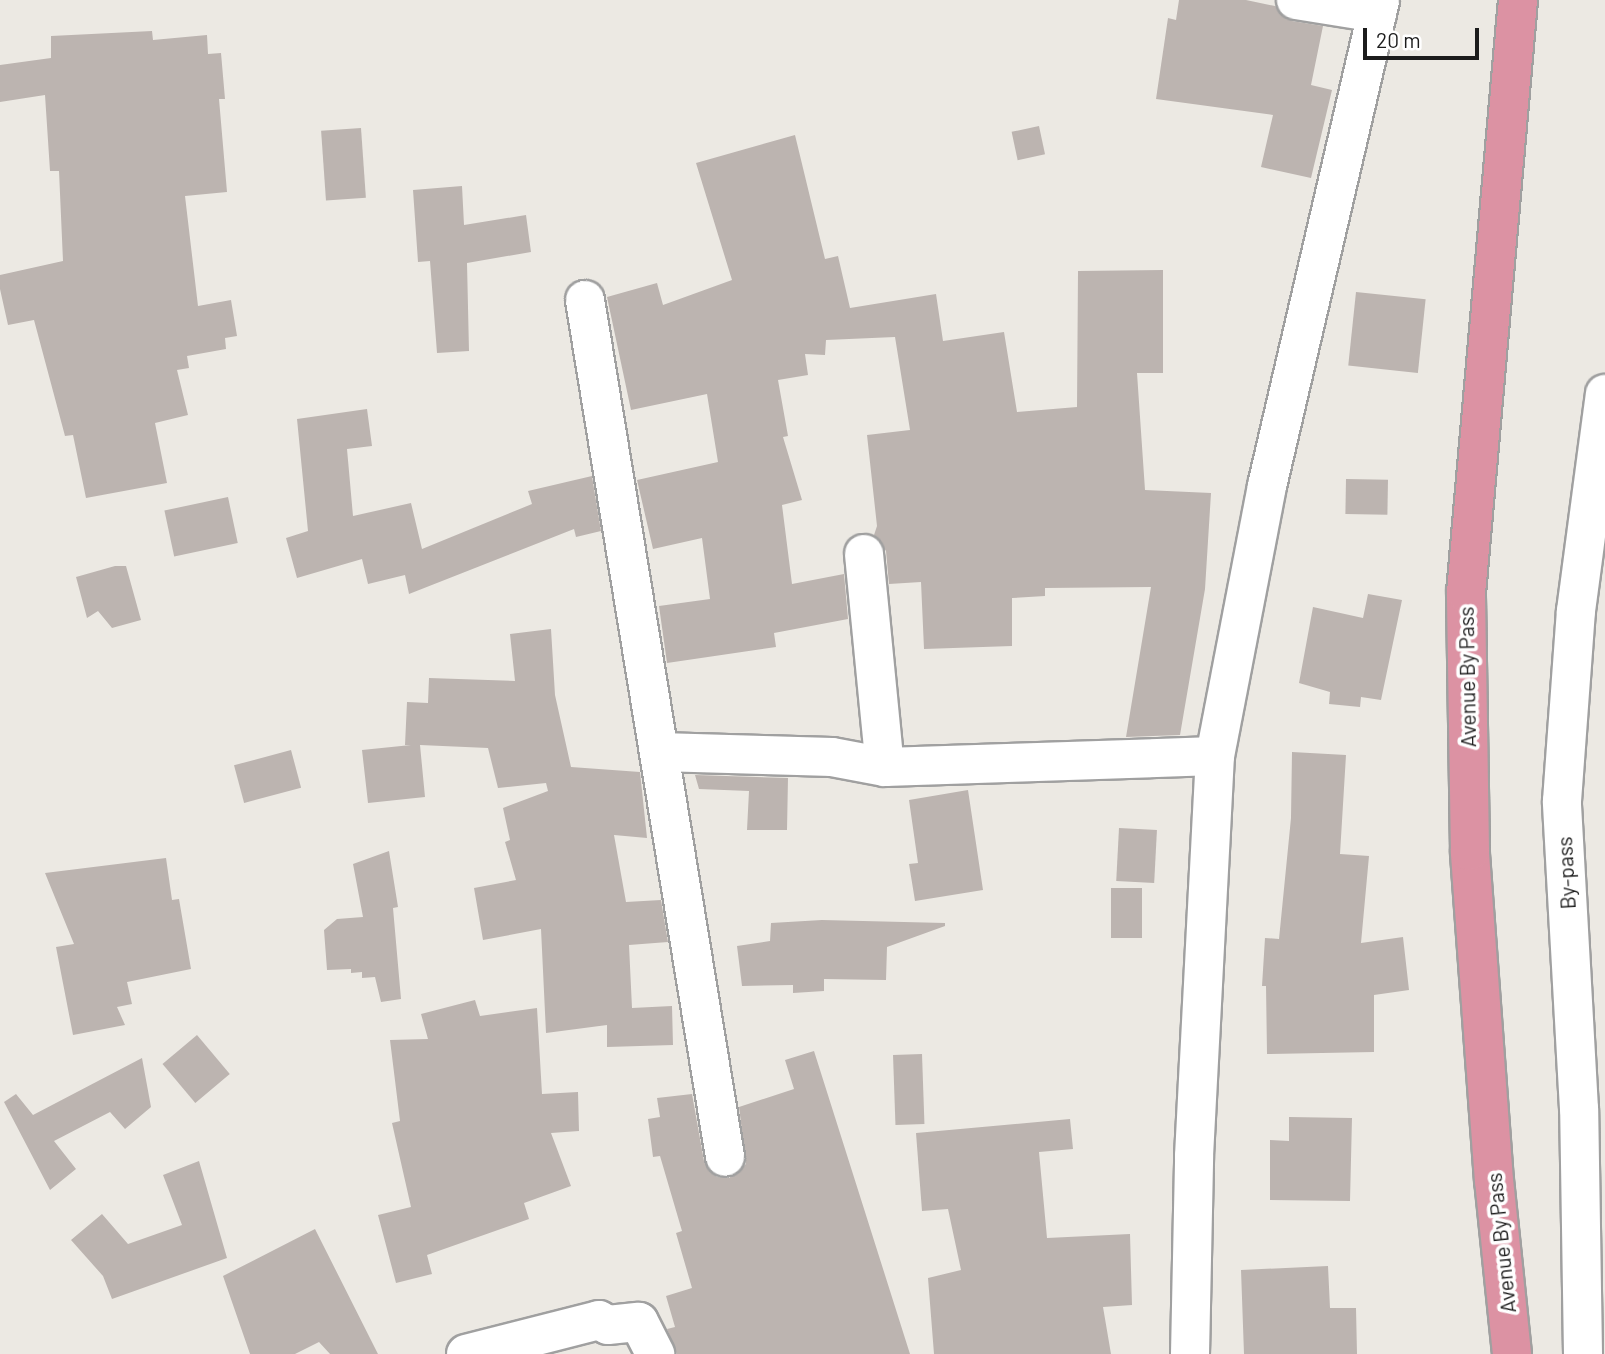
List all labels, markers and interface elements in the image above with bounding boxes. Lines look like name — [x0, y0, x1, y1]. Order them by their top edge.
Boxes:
scale bar — [1367, 14, 1482, 58]
text: 20 m — [1376, 27, 1421, 52]
street label: Avenue By Pass — [1453, 606, 1481, 748]
street label: By-pass — [1552, 836, 1580, 910]
street label: Avenue By Pass — [1481, 1172, 1521, 1314]

